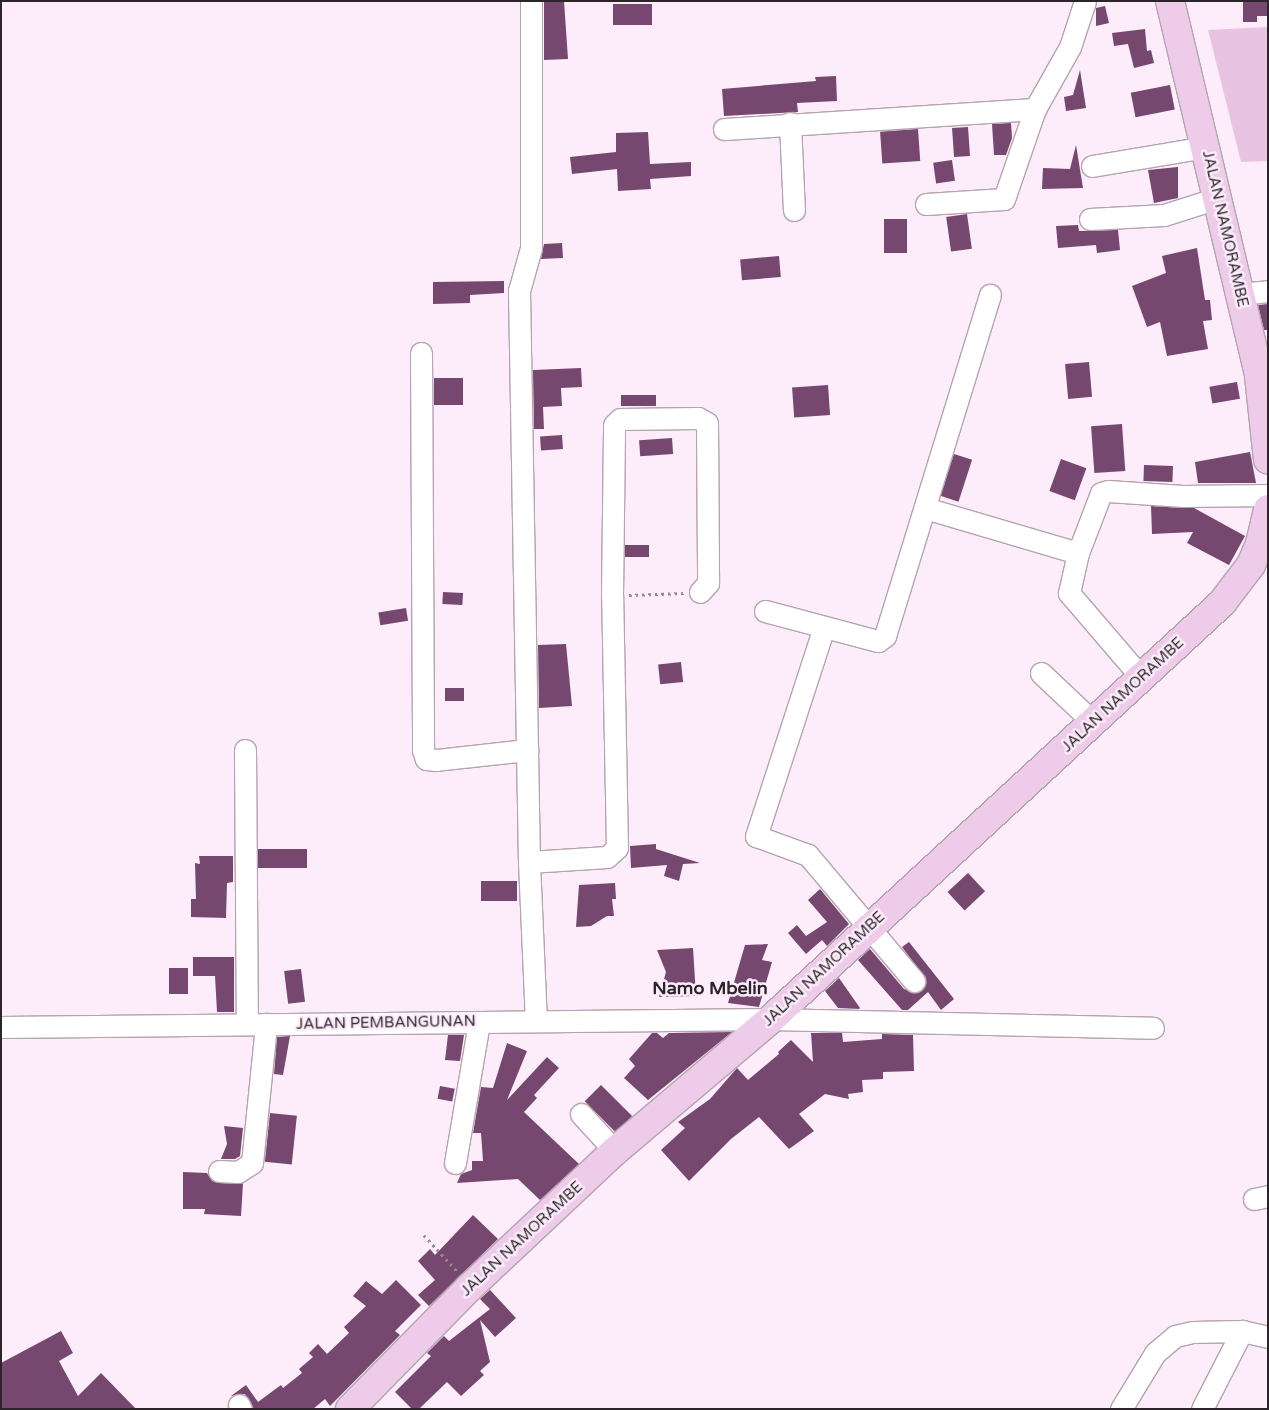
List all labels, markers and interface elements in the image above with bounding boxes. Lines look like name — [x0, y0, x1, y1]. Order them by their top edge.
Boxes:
street label: JALAN NAMORAMBE — [1198, 149, 1252, 309]
street label: JALAN NAMORAMBE — [1058, 634, 1188, 756]
street label: JALAN NAMORAMBE — [759, 908, 889, 1030]
district label: Namo Mbelin — [652, 977, 768, 999]
street label: JALAN PEMBANGUNAN — [296, 1012, 476, 1034]
street label: JALAN NAMORAMBE — [457, 1178, 587, 1300]

